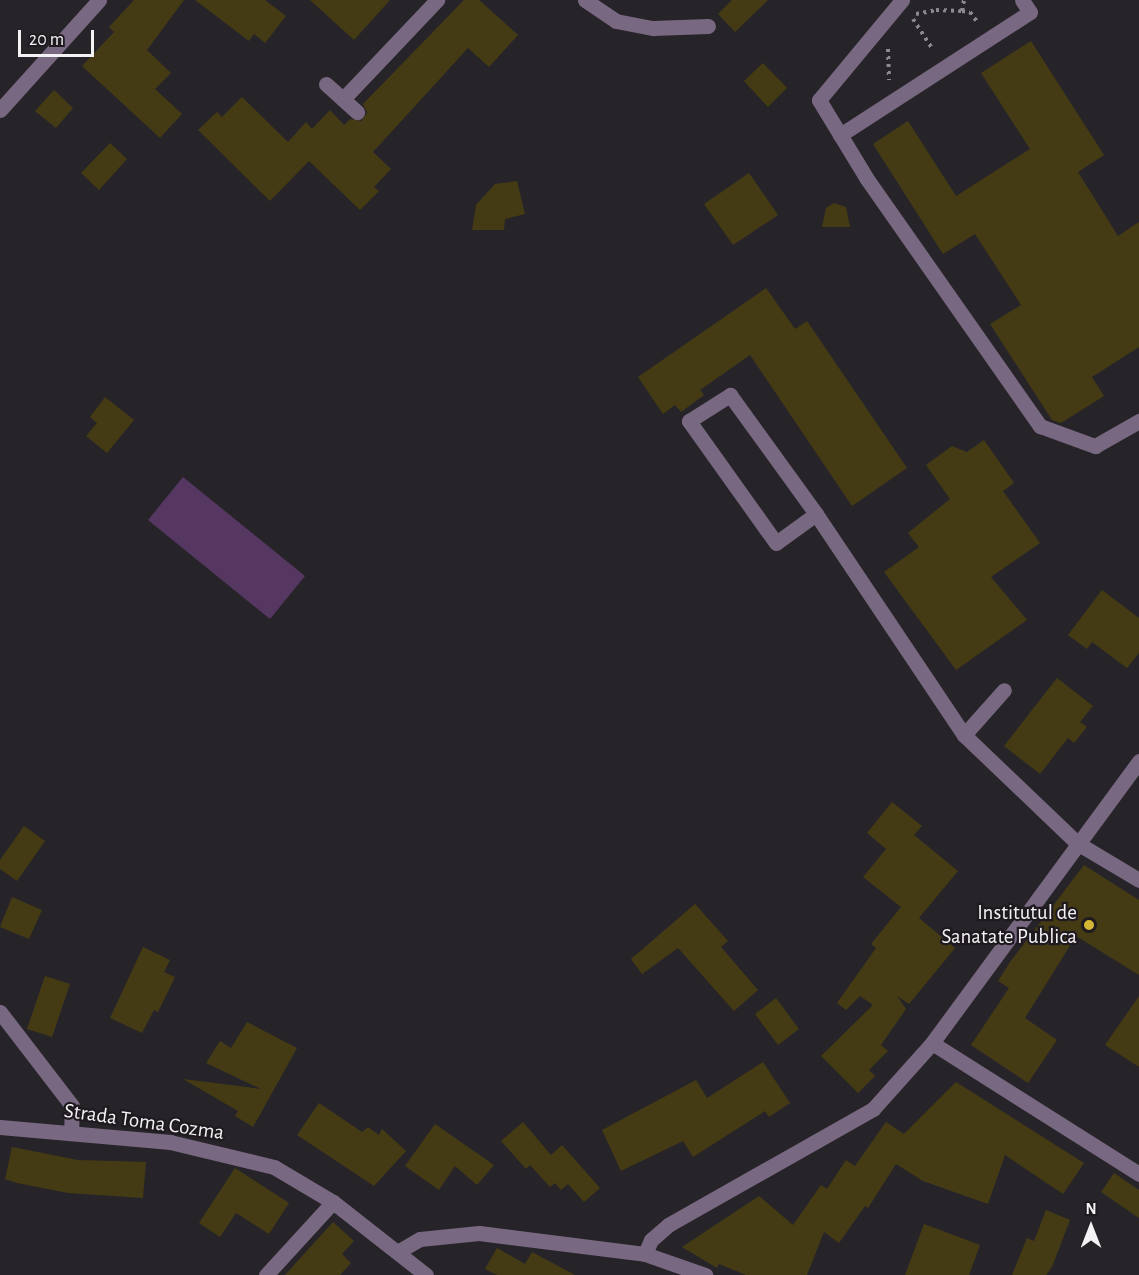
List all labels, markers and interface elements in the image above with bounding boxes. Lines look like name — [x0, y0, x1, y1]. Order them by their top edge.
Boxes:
scale bar — [21, 18, 98, 56]
text: 20 m — [29, 31, 64, 49]
place label: Institutul de Sanatate Publica — [942, 900, 1077, 950]
marker: Institutul de Sanatate Publica — [1082, 918, 1096, 932]
street label: Strada Toma Cozma — [62, 1098, 226, 1146]
north arrow — [1061, 1197, 1121, 1257]
text: N — [1085, 1201, 1097, 1217]

